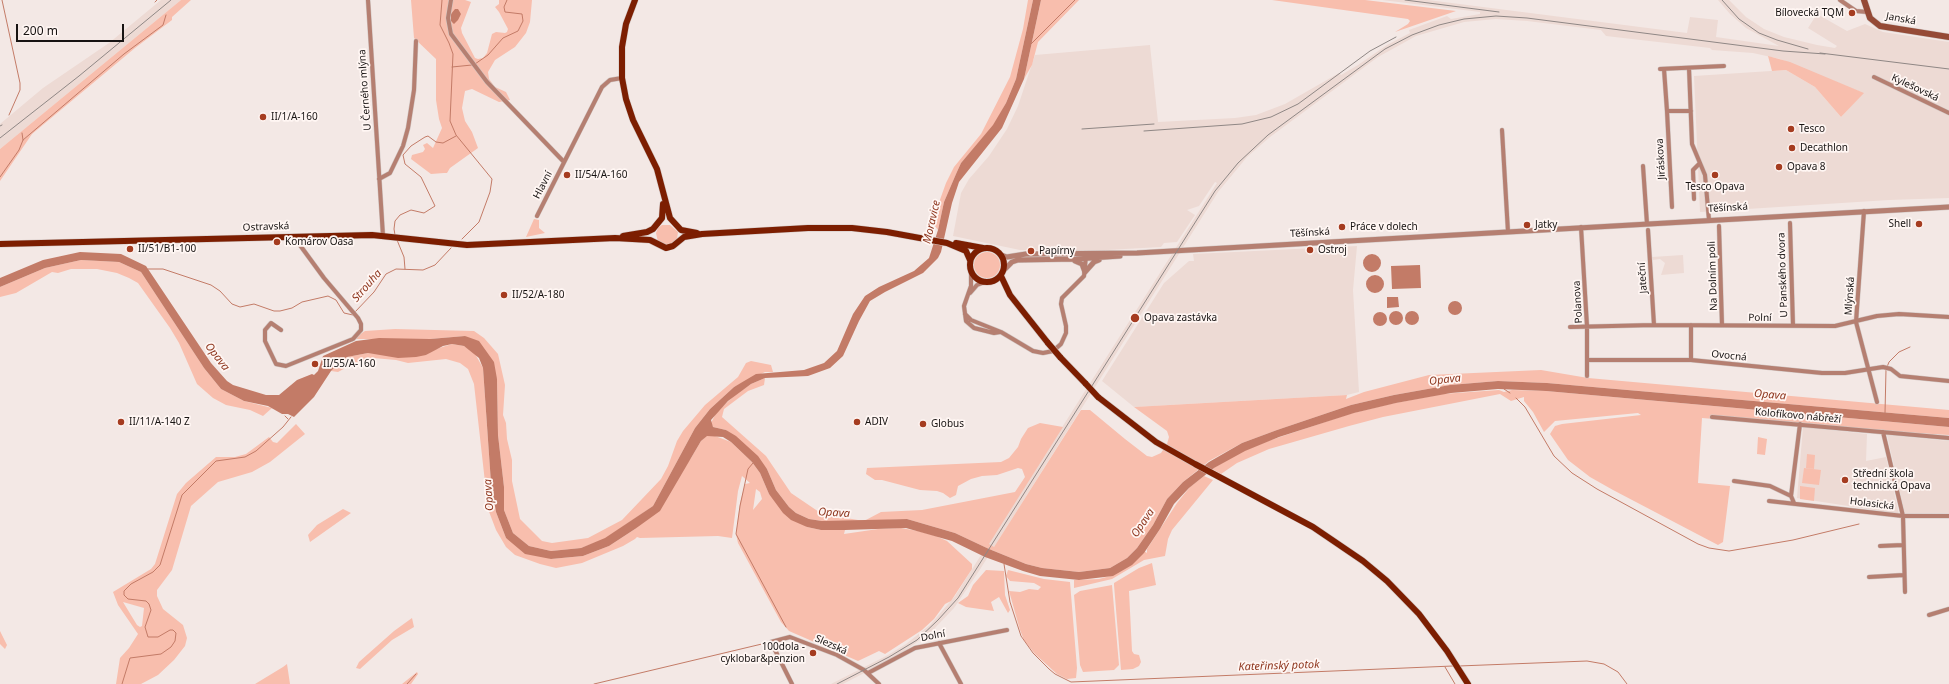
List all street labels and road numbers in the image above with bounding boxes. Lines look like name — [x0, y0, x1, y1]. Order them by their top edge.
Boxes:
street label: Janská — [1885, 10, 1917, 28]
street label: U Černého mlýna — [356, 49, 374, 131]
street label: Kylešovská — [1889, 72, 1941, 104]
street label: Jiráskova — [1654, 138, 1668, 180]
street label: Hlavní — [531, 169, 555, 201]
street label: Těšínská — [1708, 201, 1748, 215]
street label: Ostravská — [243, 220, 289, 234]
street label: Těšínská — [1290, 226, 1330, 240]
street label: U Panského dvora — [1776, 232, 1790, 318]
street label: Na Dolním poli — [1706, 241, 1720, 311]
street label: Jateční — [1636, 262, 1650, 294]
street label: Mlýnská — [1843, 276, 1857, 316]
street label: Polanova — [1571, 280, 1585, 324]
street label: Polní — [1748, 312, 1772, 324]
street label: Ovocná — [1711, 348, 1747, 364]
street label: Kolofíkovo nábřeží — [1754, 406, 1842, 426]
street label: Holasická — [1849, 495, 1895, 513]
street label: Dolní — [920, 628, 946, 644]
street label: Slezská — [813, 633, 849, 657]

